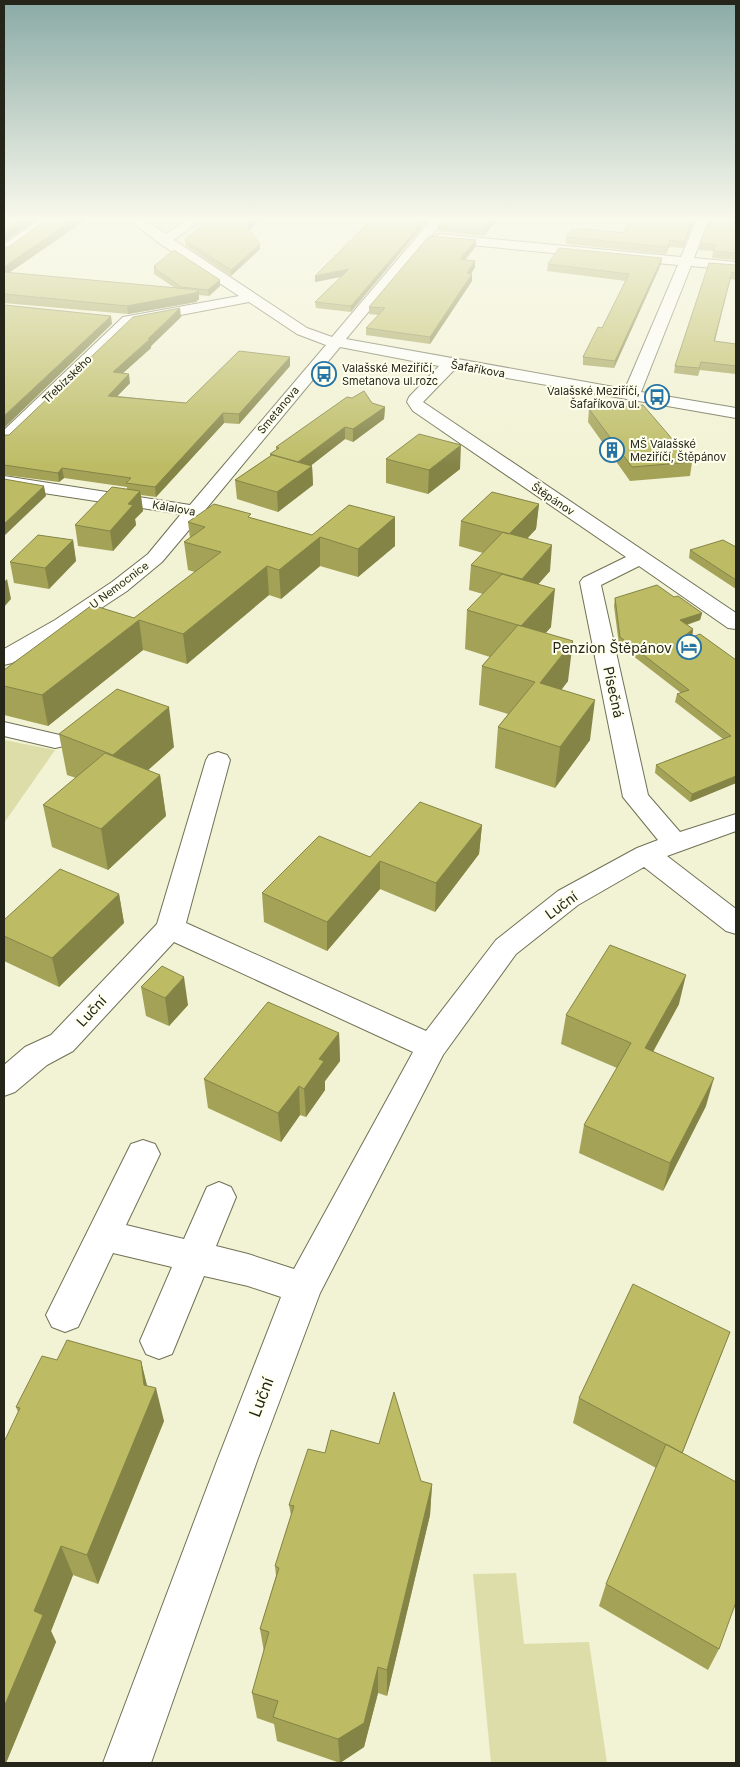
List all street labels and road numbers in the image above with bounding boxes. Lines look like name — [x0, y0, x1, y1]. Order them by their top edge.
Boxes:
street label: Třebízského — [39, 352, 95, 406]
street label: Šafaříkova — [450, 357, 506, 381]
street label: Smetanova — [254, 383, 302, 437]
street label: Štěpánov — [529, 479, 577, 519]
street label: Kálalova — [151, 497, 197, 519]
street label: U Nemocnice — [87, 558, 151, 612]
street label: Písečná — [600, 665, 628, 719]
street label: Luční — [541, 887, 581, 922]
street label: Luční — [73, 992, 110, 1030]
street label: Luční — [244, 1374, 278, 1420]

